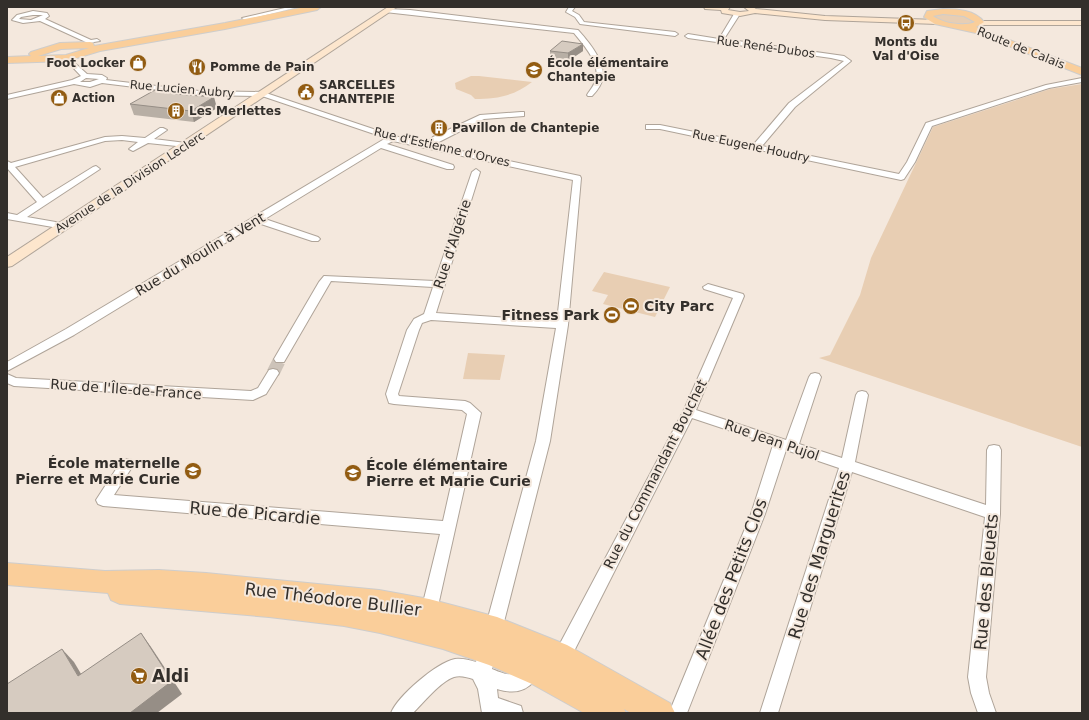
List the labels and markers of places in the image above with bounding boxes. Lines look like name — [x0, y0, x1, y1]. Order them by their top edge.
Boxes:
bus stop icon: Monts du Val d'Oise — [896, 13, 916, 33]
place label: Monts du Val d'Oise — [873, 35, 939, 63]
shop icon: Foot Locker — [128, 53, 148, 73]
place label: École élémentaire Chantepie — [547, 55, 669, 84]
place label: Foot Locker — [46, 56, 125, 70]
restaurant icon: Pomme de Pain — [187, 57, 207, 77]
place label: Pomme de Pain — [210, 60, 315, 74]
school or university icon: École élémentaire Chantepie — [524, 60, 544, 80]
place label: SARCELLES CHANTEPIE — [319, 78, 395, 106]
public building icon: SARCELLES CHANTEPIE — [296, 82, 316, 102]
shop icon: Action — [49, 88, 69, 108]
place label: Action — [72, 91, 115, 105]
building icon: Les Merlettes — [166, 101, 186, 121]
place label: Les Merlettes — [189, 104, 281, 118]
building icon: Pavillon de Chantepie — [429, 118, 449, 138]
place label: Pavillon de Chantepie — [452, 121, 599, 135]
sports icon: City Parc — [621, 296, 641, 316]
place label: City Parc — [644, 298, 714, 314]
sports icon: Fitness Park — [602, 305, 622, 325]
place label: Fitness Park — [501, 307, 600, 323]
place label: École maternelle Pierre et Marie Curie — [15, 455, 180, 487]
place label: École élémentaire Pierre et Marie Curie — [366, 457, 531, 489]
school or university icon: École maternelle Pierre et Marie Curie — [183, 461, 203, 481]
school or university icon: École élémentaire Pierre et Marie Curie — [343, 463, 363, 483]
supermarket icon: Aldi — [129, 666, 149, 686]
place label: Aldi — [152, 666, 189, 686]

